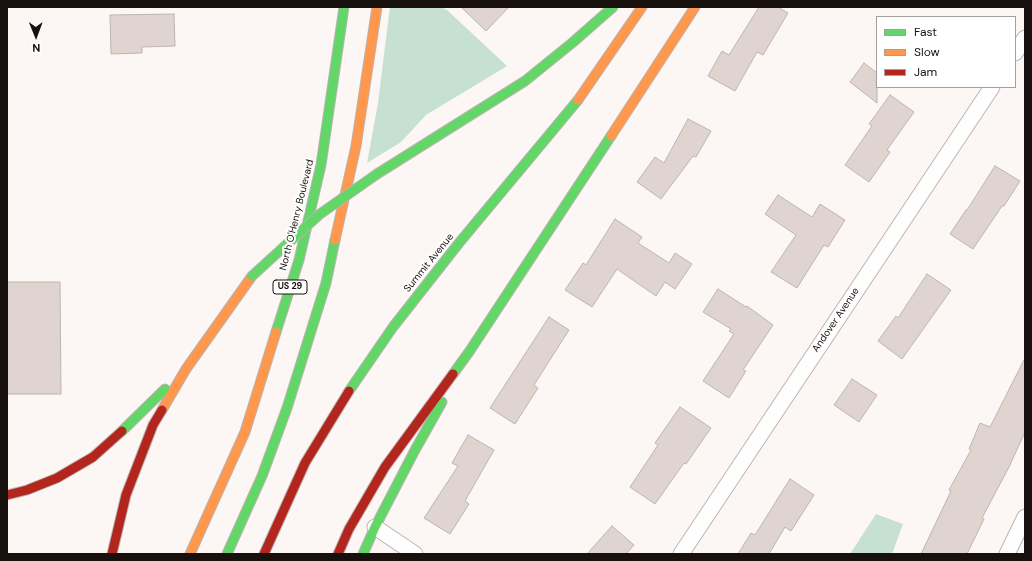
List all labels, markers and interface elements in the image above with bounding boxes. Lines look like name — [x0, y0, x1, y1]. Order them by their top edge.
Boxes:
north arrow — [16, 16, 56, 56]
legend — [876, 16, 1016, 88]
text: Fast — [914, 24, 937, 40]
text: N — [32, 41, 40, 55]
text: Slow — [914, 44, 940, 60]
text: Jam — [914, 64, 937, 80]
street label: North O'Henry Boulevard — [277, 158, 317, 272]
street label: Summit Avenue — [402, 231, 456, 295]
road number: US 29 — [273, 280, 307, 294]
street label: Andover Avenue — [810, 285, 862, 355]

